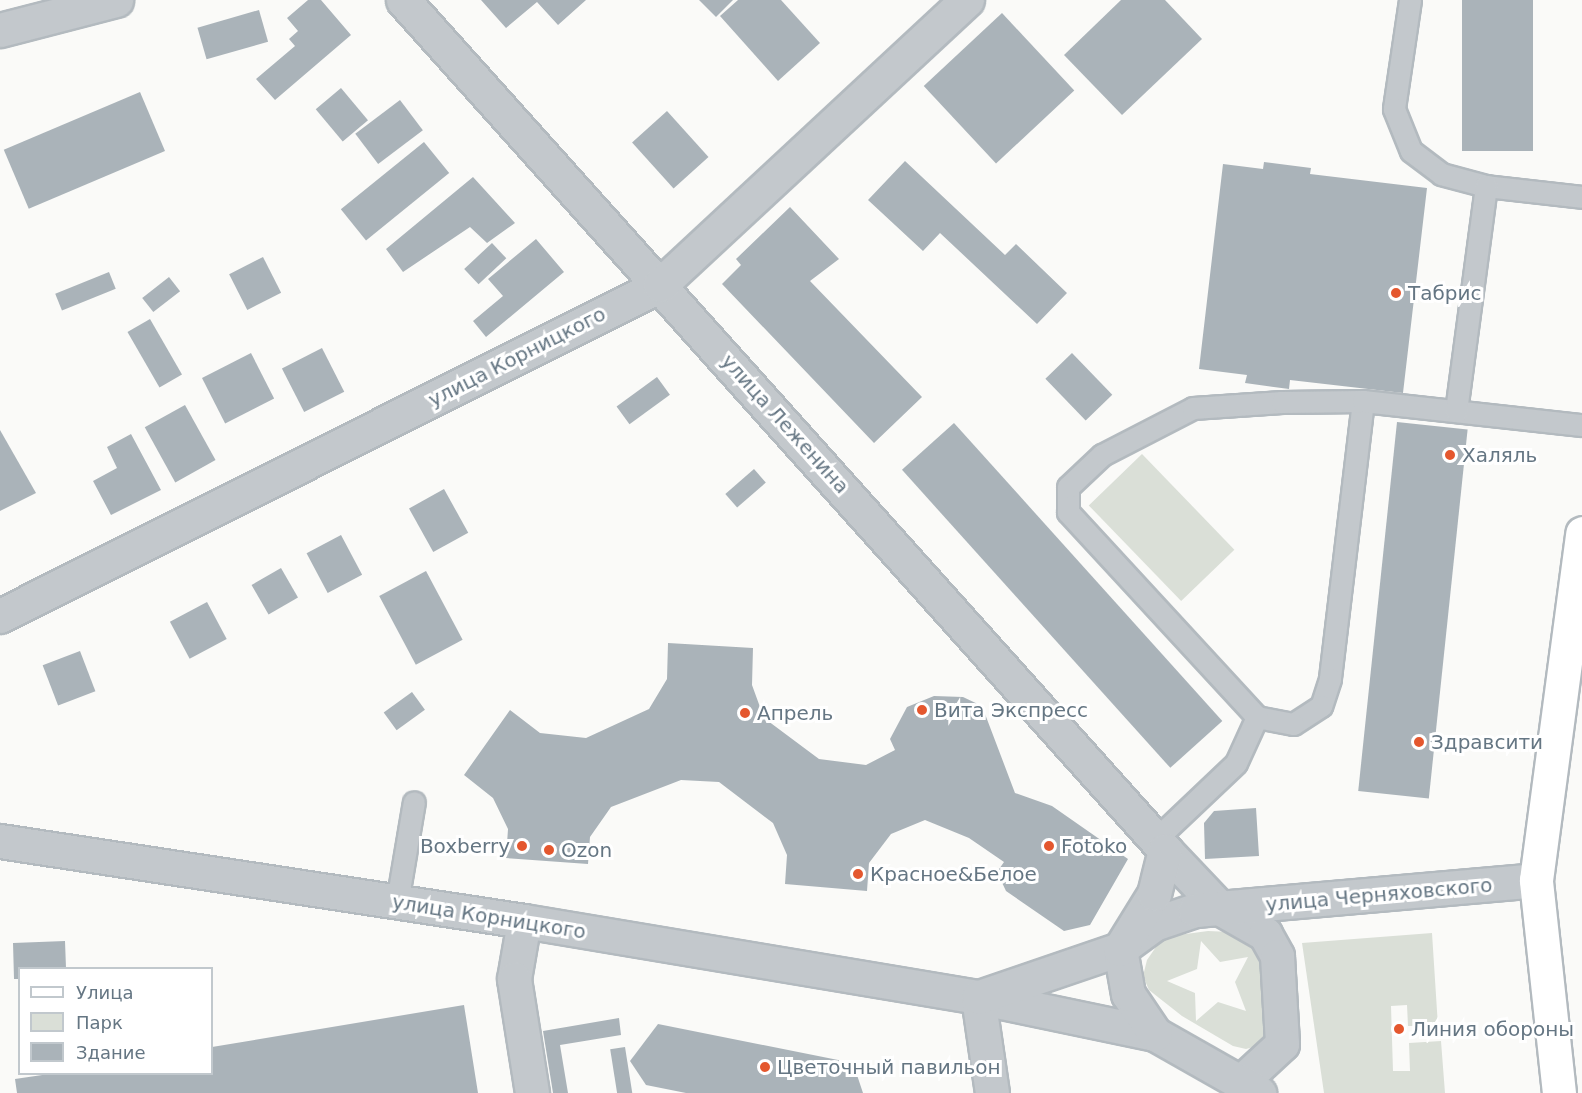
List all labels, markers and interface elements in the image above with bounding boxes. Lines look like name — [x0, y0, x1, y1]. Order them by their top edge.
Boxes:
place label: Табрис — [1408, 281, 1481, 305]
marker: Табрис — [1389, 286, 1403, 300]
street label: улица Корницкого — [424, 302, 610, 412]
street label: улица Леженина — [716, 349, 854, 499]
place label: Халяль — [1462, 443, 1537, 467]
marker: Халяль — [1443, 448, 1457, 462]
place label: Вита Экспресс — [934, 698, 1088, 722]
place label: Апрель — [757, 701, 833, 725]
marker: Вита Экспресс — [915, 703, 929, 717]
marker: Апрель — [738, 706, 752, 720]
place label: Здравсити — [1431, 730, 1543, 754]
marker: Здравсити — [1412, 735, 1426, 749]
place label: Boxberry — [420, 834, 510, 858]
place label: Fotoko — [1061, 834, 1127, 858]
place label: Ozon — [561, 838, 612, 862]
marker: Boxberry — [515, 839, 529, 853]
marker: Fotoko — [1042, 839, 1056, 853]
marker: Ozon — [542, 843, 556, 857]
place label: Красное&Белое — [870, 862, 1037, 886]
marker: Красное&Белое — [851, 867, 865, 881]
street label: улица Черняховского — [1265, 873, 1493, 917]
street label: улица Корницкого — [390, 890, 588, 944]
legend — [18, 967, 213, 1075]
text: Улица — [76, 982, 133, 1003]
text: Парк — [76, 1012, 123, 1033]
place label: Линия обороны — [1411, 1017, 1574, 1041]
marker: Линия обороны — [1392, 1022, 1406, 1036]
text: Здание — [76, 1042, 146, 1063]
place label: Цветочный павильон — [777, 1055, 1001, 1079]
marker: Цветочный павильон — [758, 1060, 772, 1074]

